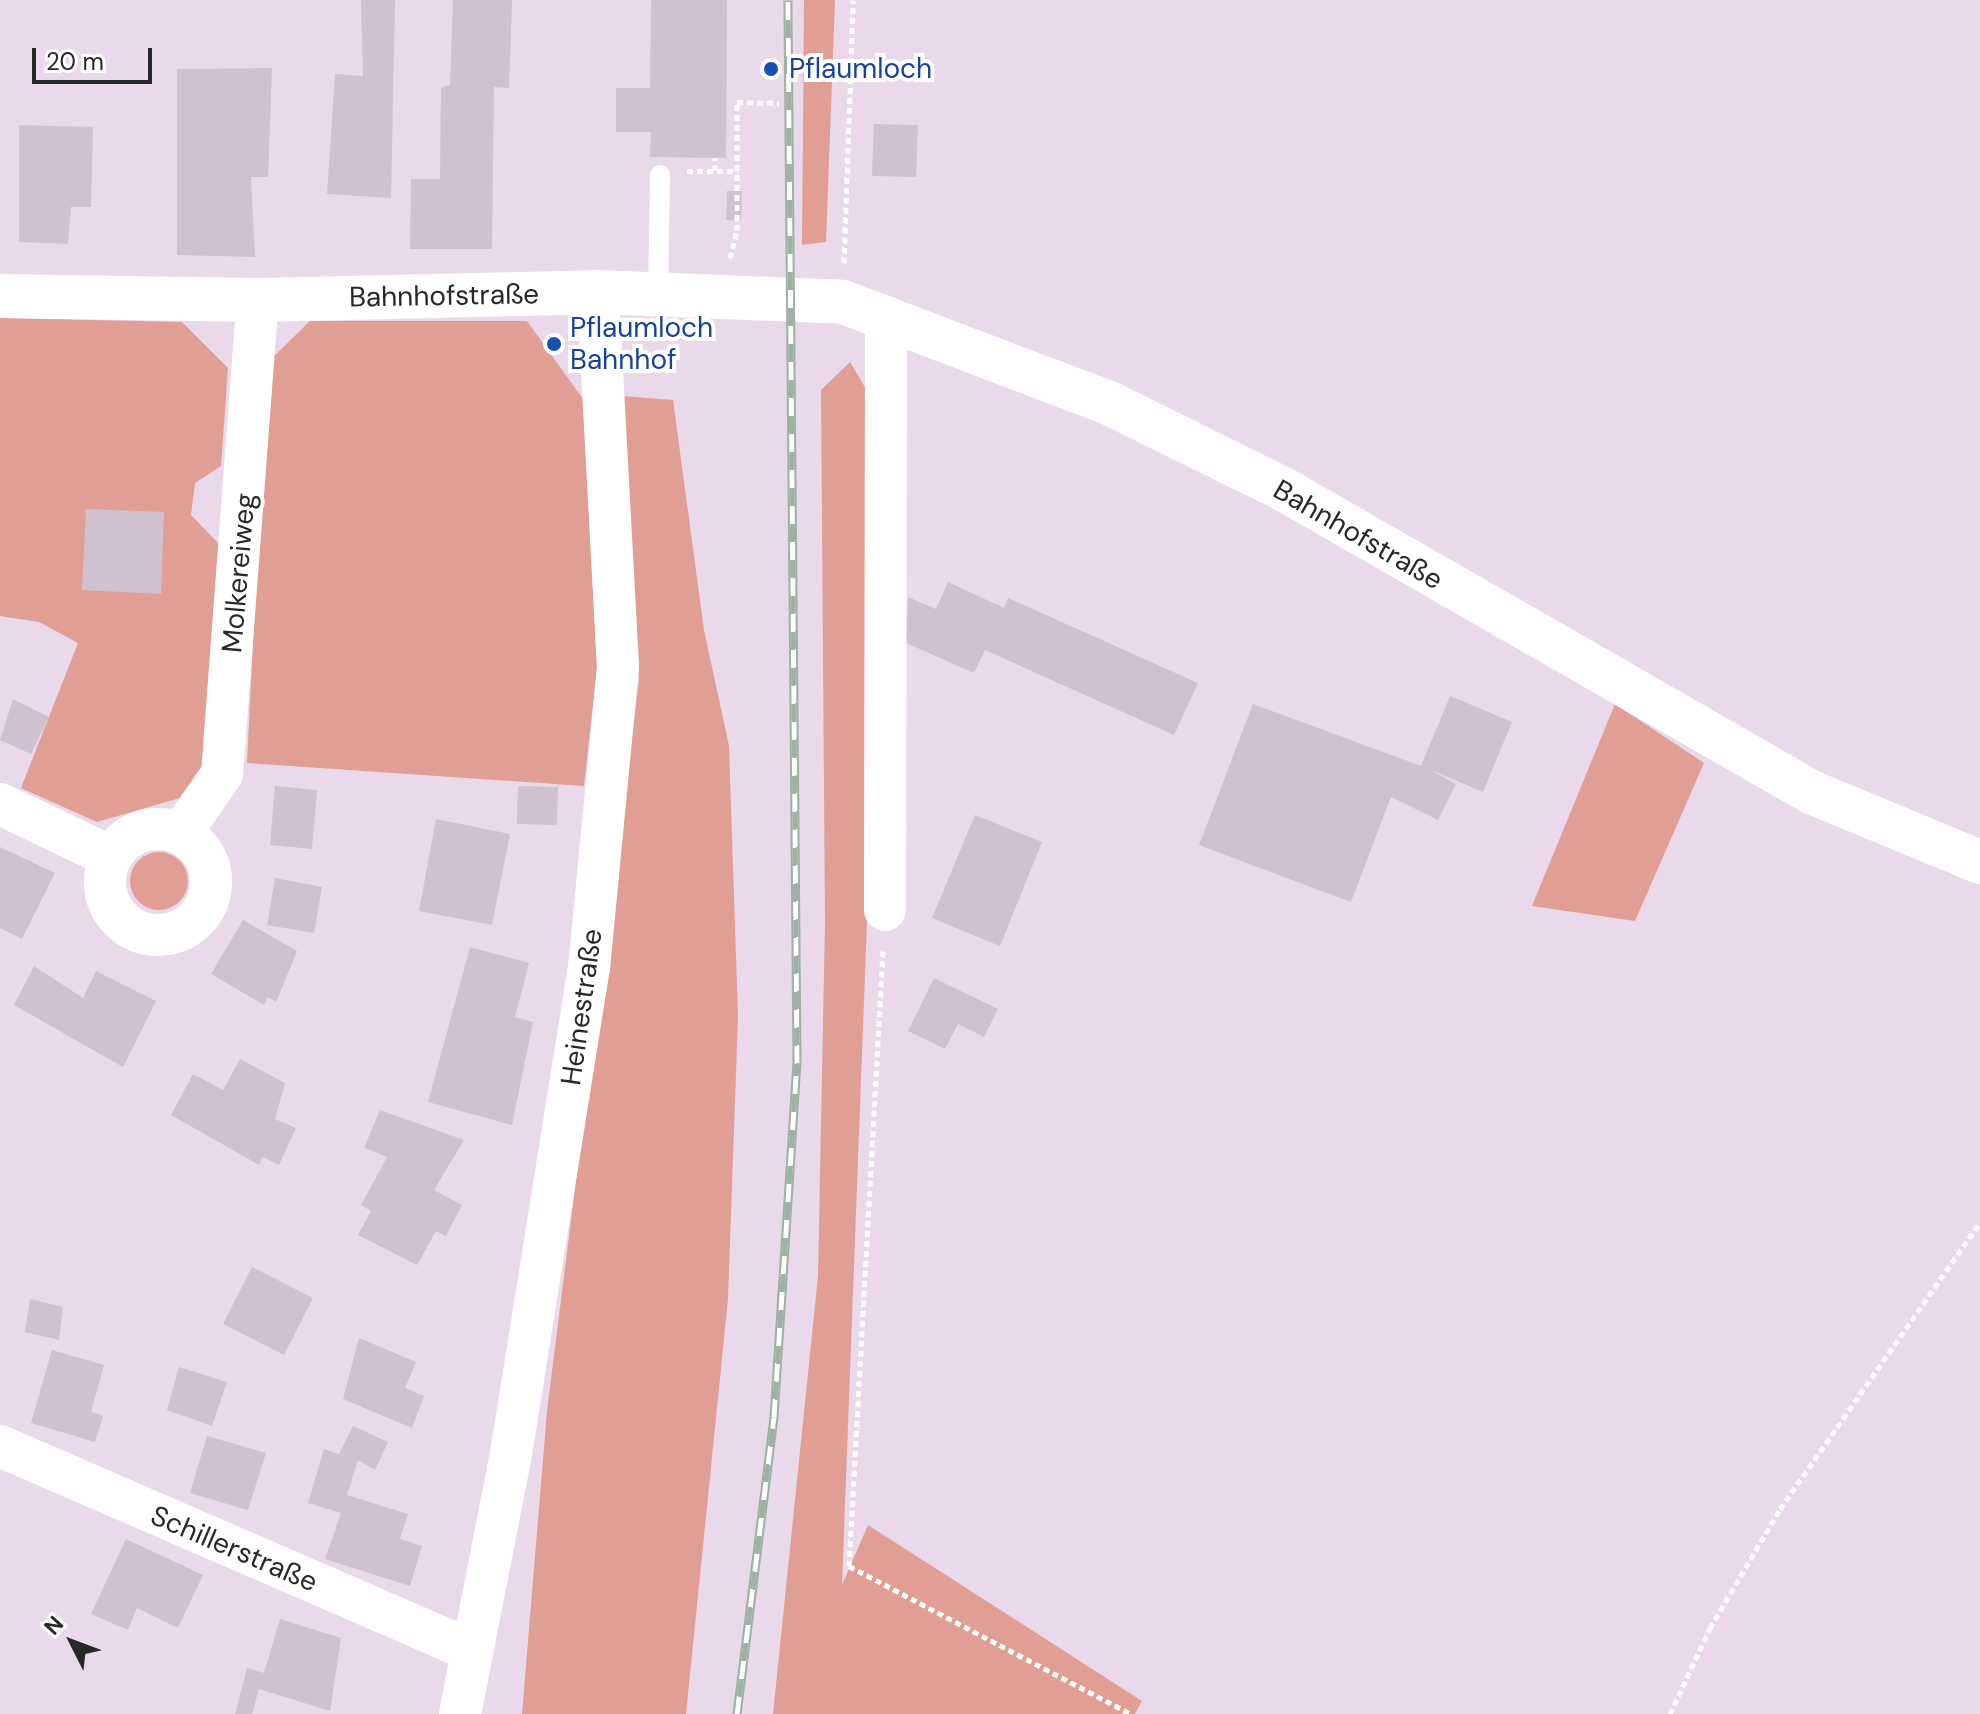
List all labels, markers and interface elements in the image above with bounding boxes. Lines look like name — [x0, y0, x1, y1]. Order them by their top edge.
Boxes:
scale bar — [36, 32, 156, 82]
text: 20 m — [46, 46, 104, 77]
place label: Pflaumloch — [789, 52, 932, 86]
marker: Pflaumloch — [760, 58, 782, 80]
street label: Bahnhofstraße — [349, 278, 539, 314]
place label: Pflaumloch Bahnhof — [570, 311, 713, 377]
marker: Pflaumloch Bahnhof — [545, 335, 563, 353]
street label: Bahnhofstraße — [1267, 473, 1449, 597]
street label: Molkereiweg — [215, 492, 263, 654]
street label: Heinestraße — [554, 927, 610, 1087]
street label: Schillerstraße — [146, 1499, 322, 1599]
north arrow — [32, 1602, 112, 1682]
text: N — [38, 1610, 70, 1641]

